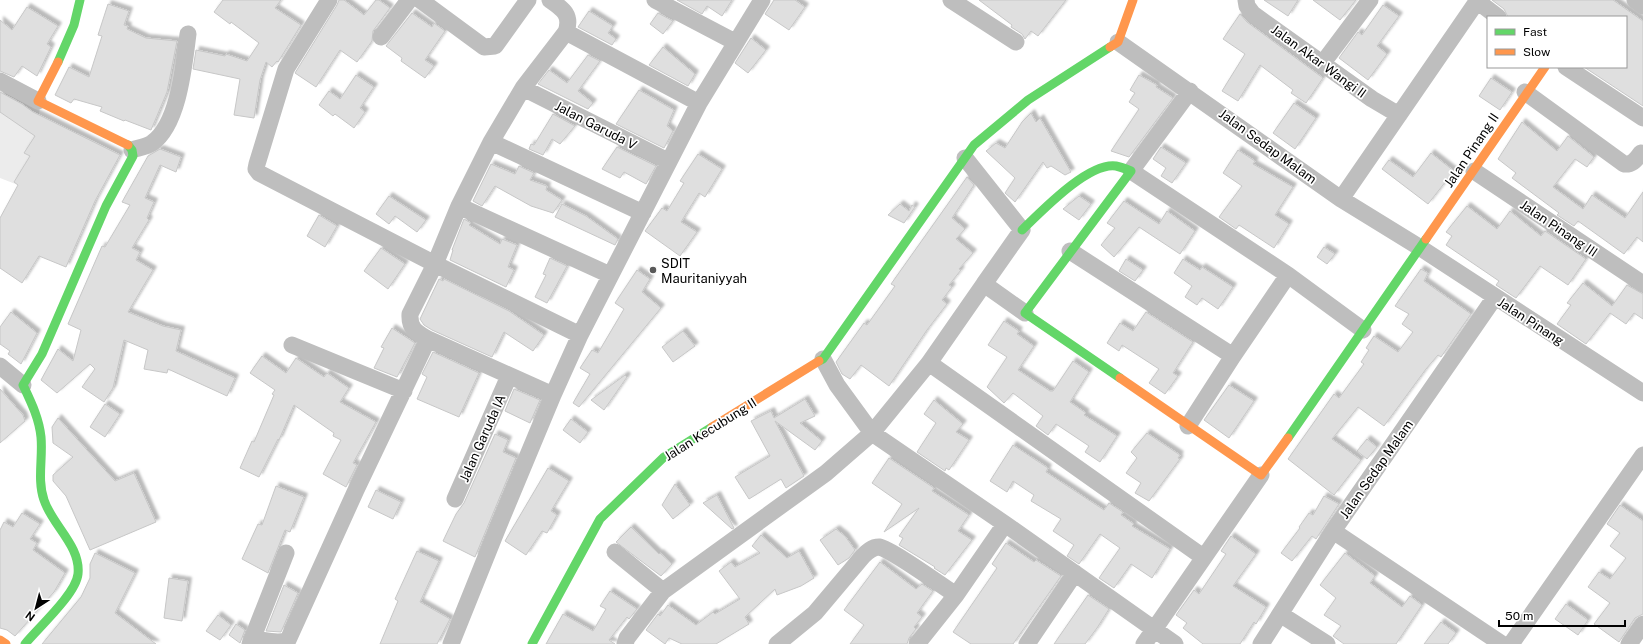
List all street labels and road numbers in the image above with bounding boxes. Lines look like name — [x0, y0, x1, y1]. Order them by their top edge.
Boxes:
street label: Jalan Akar Wangi II — [1268, 22, 1369, 101]
street label: Jalan Garuda V — [552, 98, 639, 153]
street label: Jalan Sedap Malam — [1216, 106, 1319, 187]
street label: Jalan Pinang II — [1441, 110, 1502, 190]
street label: Jalan Pinang III — [1517, 197, 1600, 260]
street label: Jalan Pinang — [1495, 294, 1567, 348]
street label: Jalan Garuda IA — [456, 392, 508, 484]
street label: Jalan Kecubung II — [661, 395, 759, 464]
street label: Jalan Sedap Malam — [1337, 417, 1416, 521]

